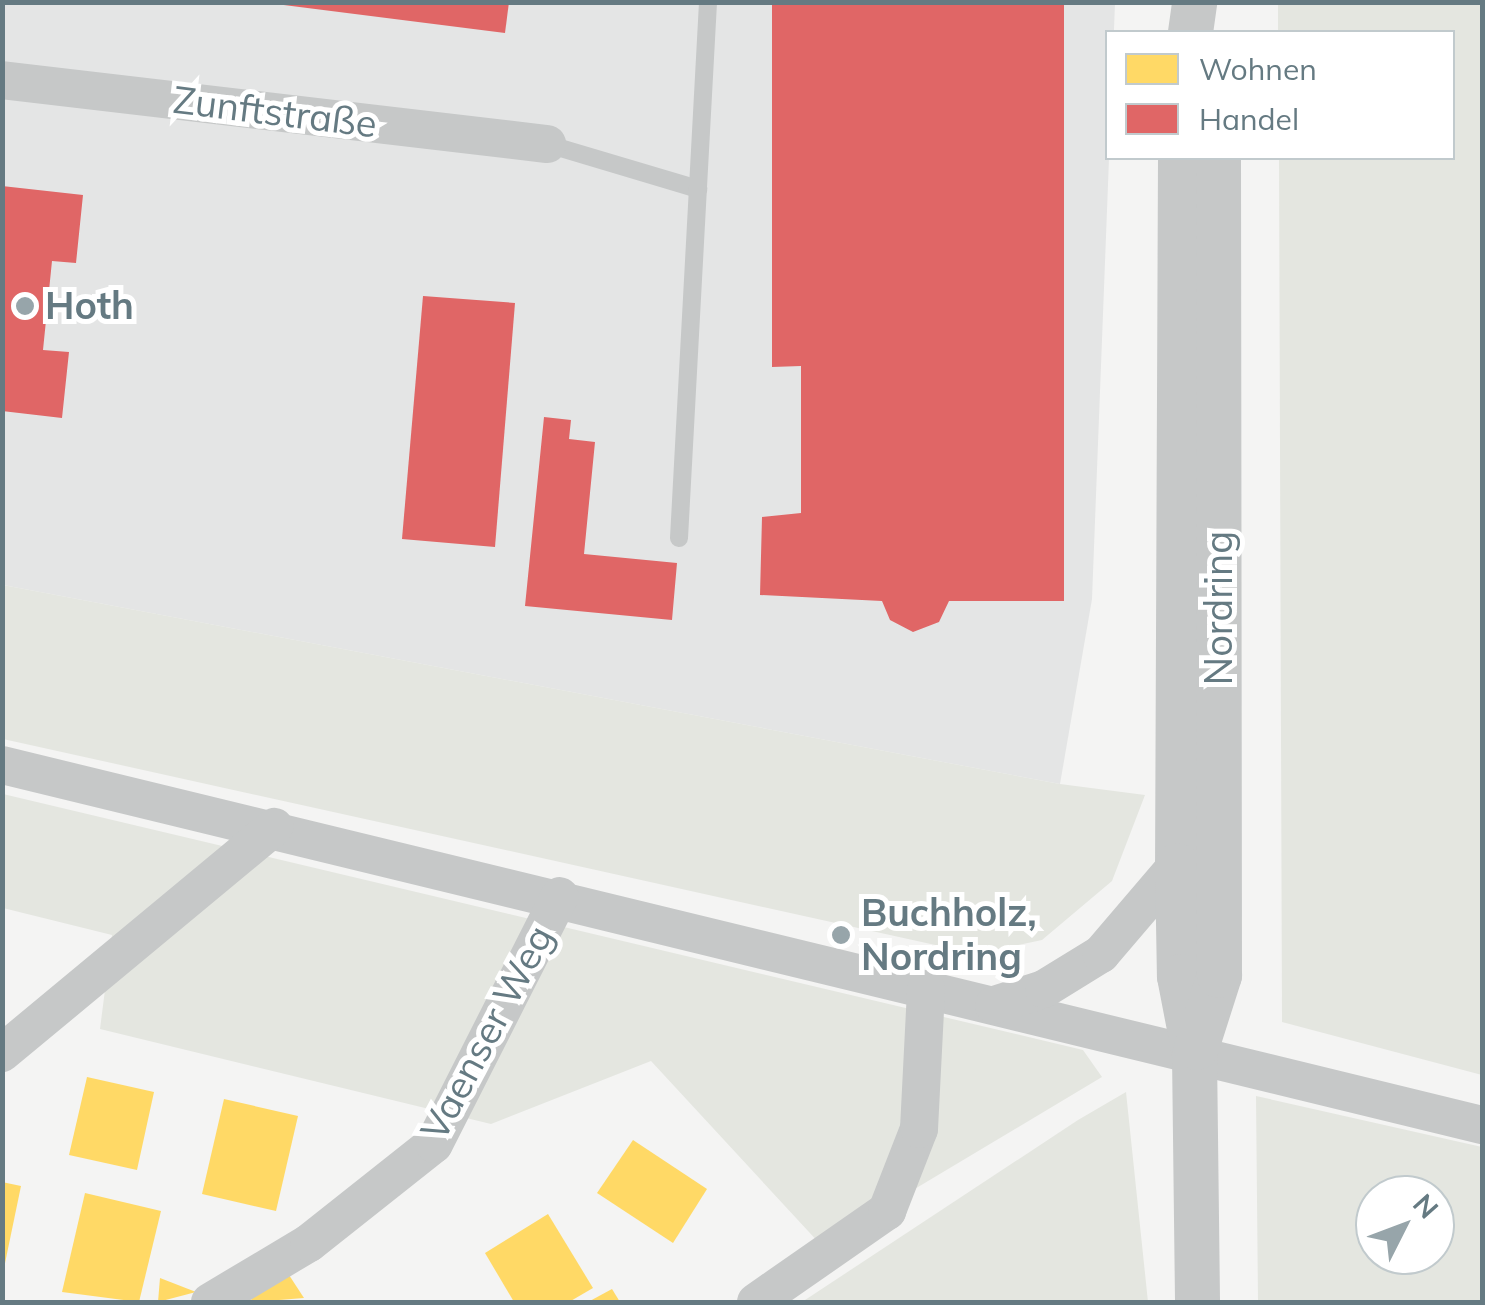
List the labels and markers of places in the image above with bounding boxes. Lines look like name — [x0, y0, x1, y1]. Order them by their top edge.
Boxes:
place label: Hoth — [45, 283, 134, 329]
marker: Hoth — [14, 295, 36, 317]
place label: Buchholz, Nordring — [861, 890, 1037, 979]
marker: Buchholz, Nordring — [830, 924, 852, 946]

